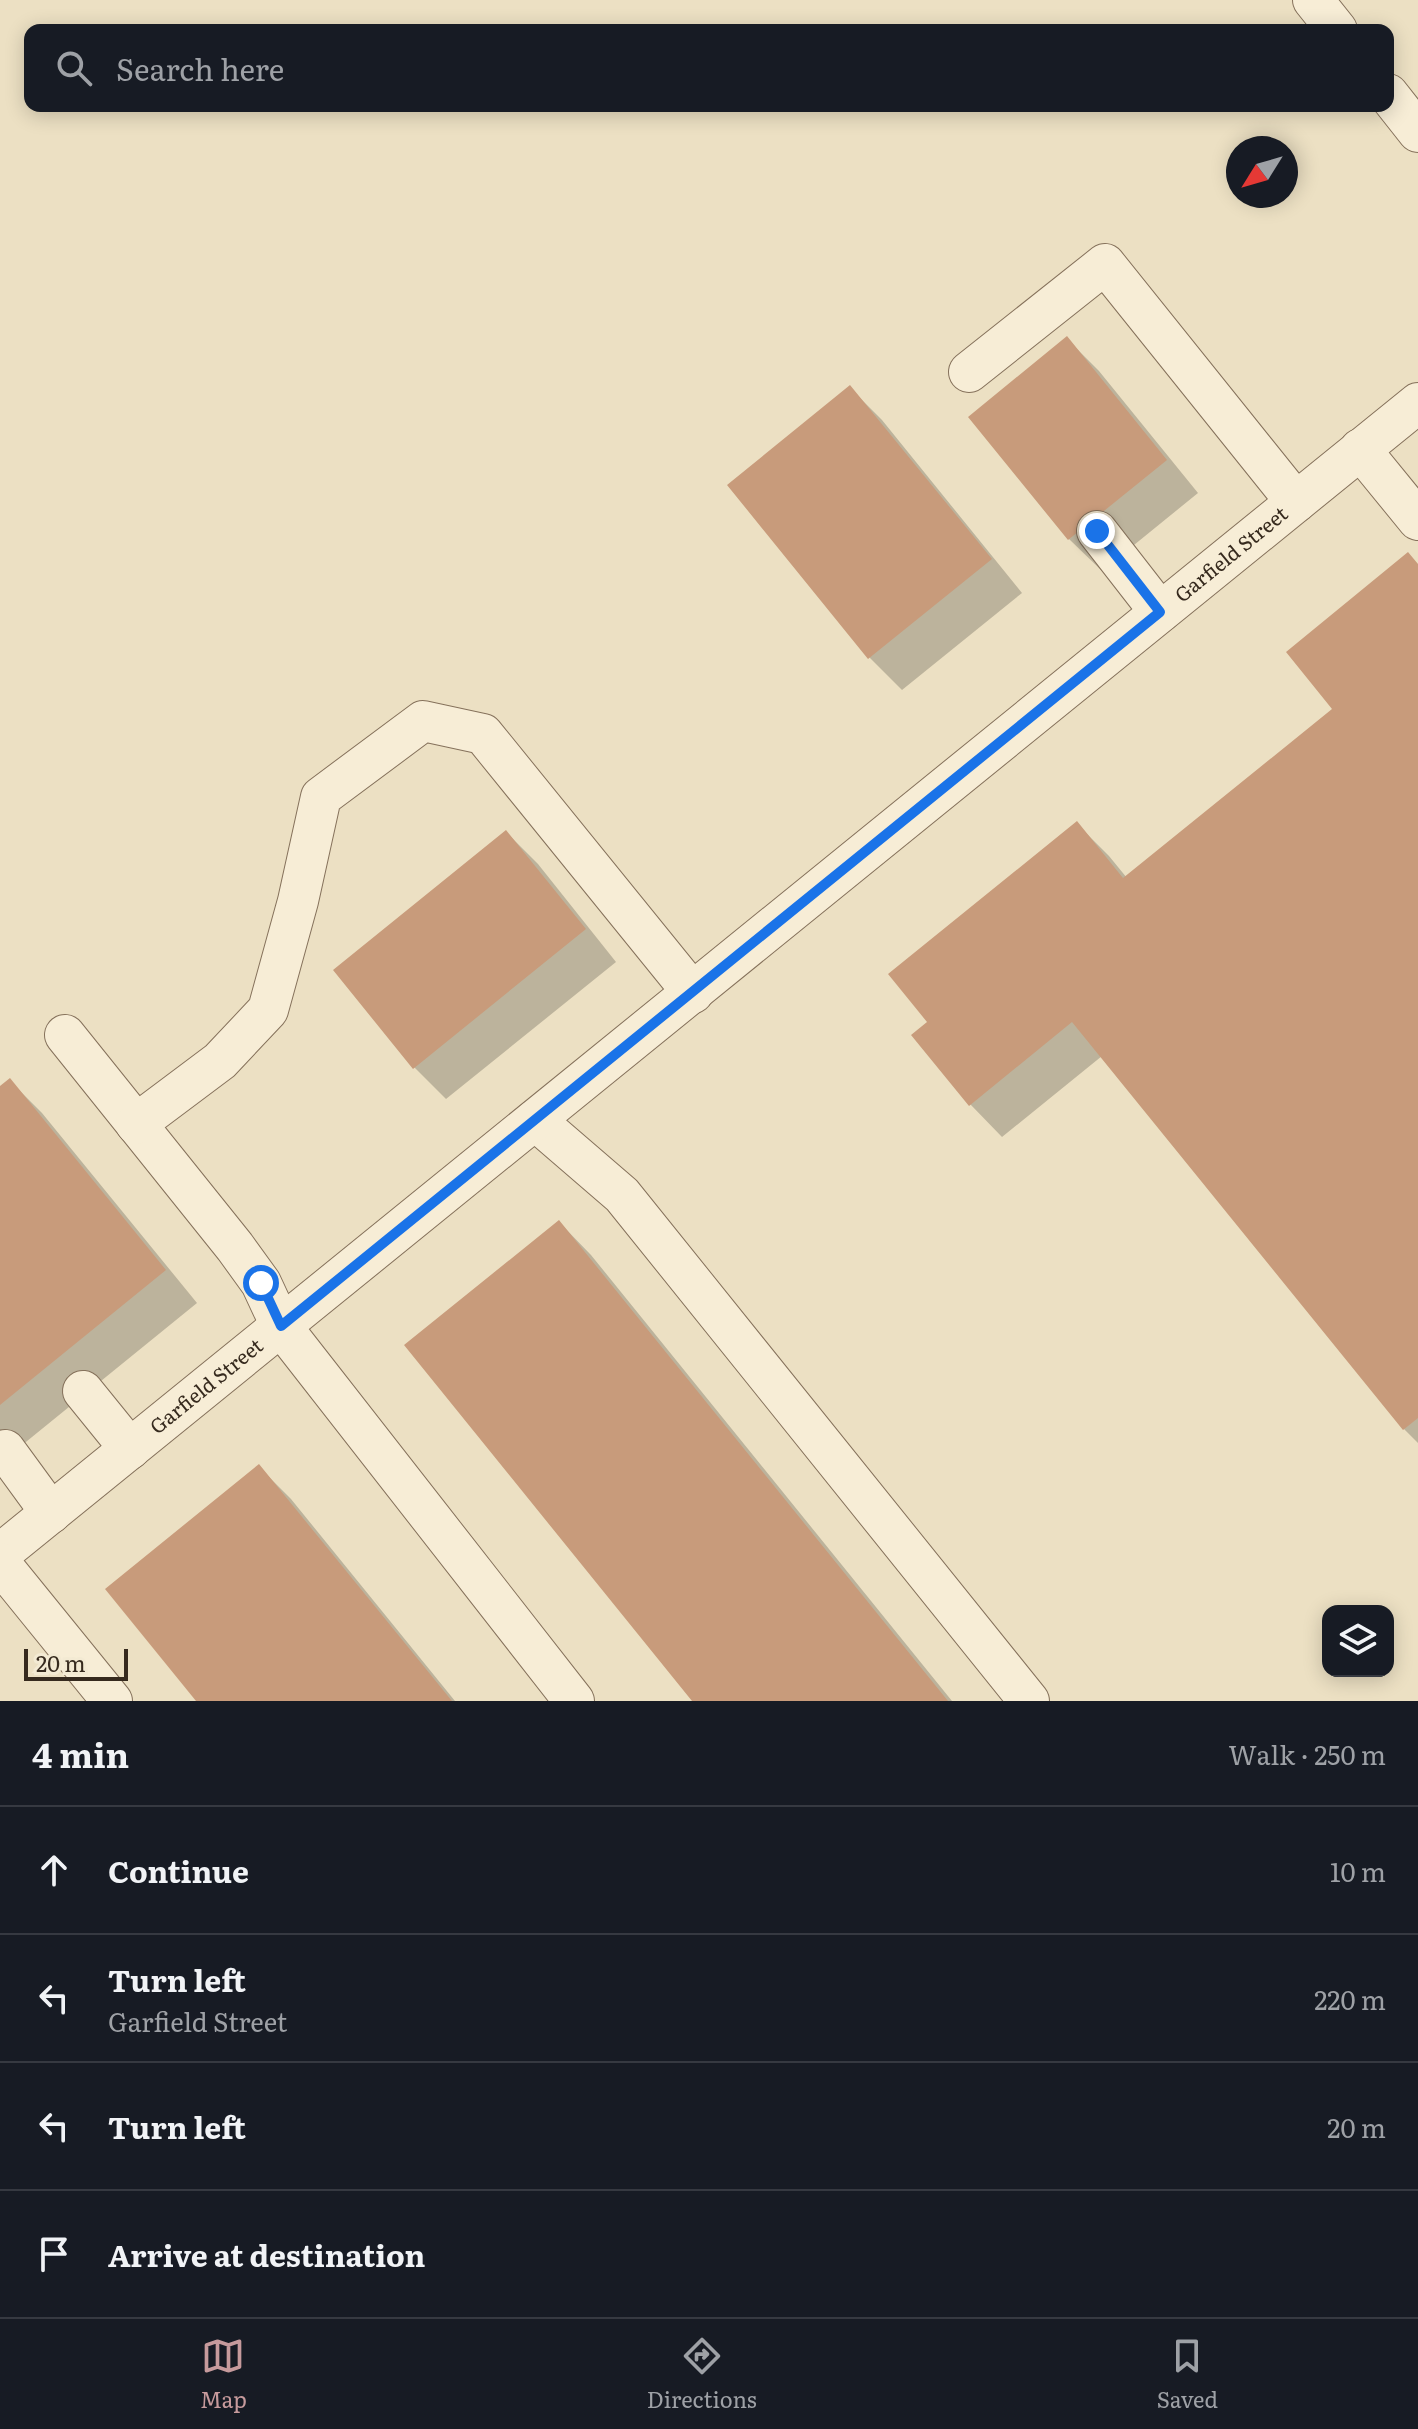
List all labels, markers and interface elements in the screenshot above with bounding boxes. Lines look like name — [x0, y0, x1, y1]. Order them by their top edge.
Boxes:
search box — [24, 24, 1394, 112]
icon: search — [52, 46, 96, 90]
text: Search here — [116, 46, 284, 90]
north arrow — [1226, 136, 1298, 208]
street label: Garfield Street — [1167, 498, 1293, 608]
route end — [1079, 513, 1115, 549]
route start — [243, 1265, 279, 1301]
street label: Garfield Street — [142, 1330, 268, 1440]
map controls — [1322, 1605, 1394, 1677]
button: layers — [1322, 1605, 1394, 1677]
scale bar — [24, 1645, 128, 1681]
text: 20 m — [36, 1646, 86, 1679]
text: 4 min — [32, 1728, 129, 1778]
text: Walk · 250 m — [1229, 1734, 1386, 1773]
icon: ahead — [32, 1848, 76, 1892]
text: Continue — [108, 1848, 249, 1892]
text: 10 m — [1330, 1851, 1386, 1890]
text: Turn left — [108, 1957, 246, 2001]
icon: left — [32, 1976, 76, 2020]
text: 220 m — [1314, 1979, 1386, 2018]
text: Garfield Street — [108, 2001, 287, 2040]
icon: left — [32, 2104, 76, 2148]
text: Turn left — [108, 2104, 246, 2148]
text: 20 m — [1327, 2107, 1386, 2146]
icon: arrive — [32, 2232, 76, 2276]
text: Arrive at destination — [108, 2232, 425, 2276]
tab: Map — [200, 2334, 247, 2415]
tab: Directions — [647, 2334, 757, 2415]
tab: Saved — [1157, 2334, 1218, 2415]

